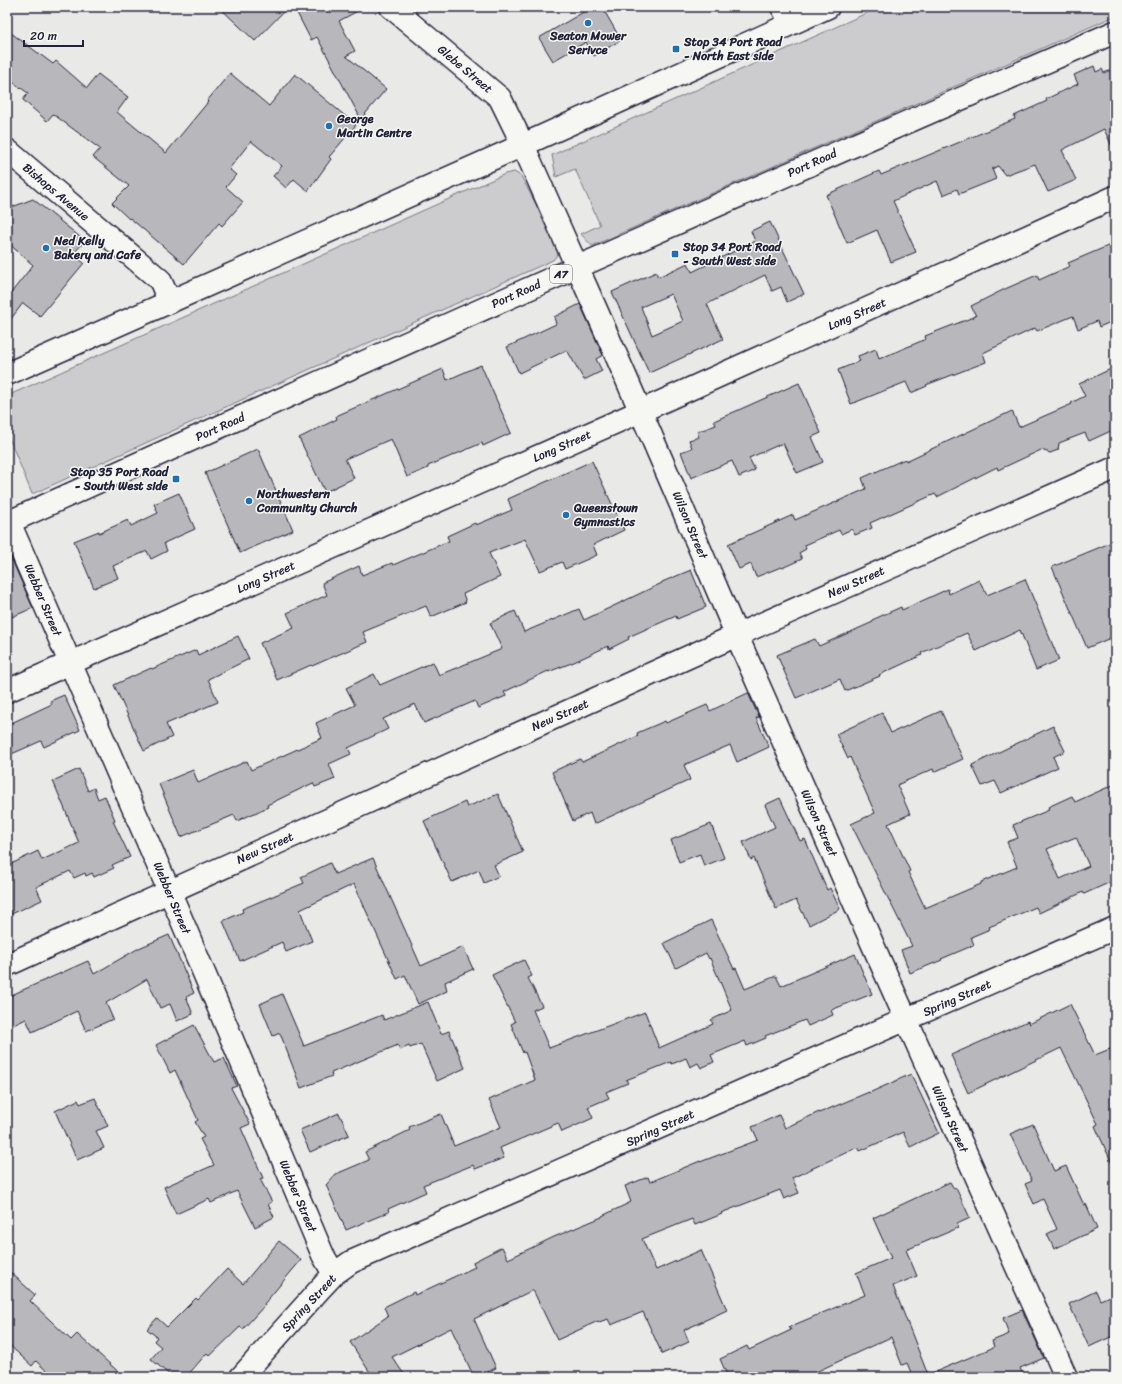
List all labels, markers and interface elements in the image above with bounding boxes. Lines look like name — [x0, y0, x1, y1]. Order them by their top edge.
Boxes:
marker: Seaton Mower Serivce — [583, 18, 593, 28]
scale bar — [24, 22, 83, 48]
text: 20 m — [30, 25, 57, 47]
place label: Seaton Mower Serivce — [549, 25, 627, 61]
place label: Stop 34 Port Road - North East side — [683, 31, 784, 67]
street label: Glebe Street — [432, 39, 498, 99]
marker: Stop 34 Port Road - North East side — [671, 44, 681, 54]
place label: George Martin Centre — [336, 108, 413, 144]
marker: George Martin Centre — [324, 121, 334, 131]
street label: Port Road — [784, 142, 841, 184]
street label: Bishops Avenue — [17, 157, 95, 227]
place label: Ned Kelly Bakery and Cafe — [53, 230, 142, 266]
place label: Stop 34 Port Road - South West side — [682, 236, 783, 272]
marker: Ned Kelly Bakery and Cafe — [41, 243, 51, 253]
marker: Stop 34 Port Road - South West side — [670, 249, 680, 259]
road number: A7 — [550, 265, 572, 283]
street label: Port Road — [488, 273, 545, 315]
street label: Long Street — [824, 291, 890, 337]
street label: Port Road — [192, 406, 249, 448]
street label: Long Street — [529, 423, 595, 469]
place label: Stop 35 Port Road - South West side — [69, 461, 170, 497]
marker: Stop 35 Port Road - South West side — [171, 474, 181, 484]
place label: Northwestern Community Church — [256, 483, 358, 519]
street label: Wilson Street — [666, 488, 715, 563]
marker: Northwestern Community Church — [244, 496, 254, 506]
place label: Queenstown Gymnastics — [573, 497, 638, 533]
marker: Queenstown Gymnastics — [561, 510, 571, 520]
street label: Long Street — [233, 554, 299, 600]
street label: Webber Street — [18, 560, 69, 641]
street label: New Street — [824, 560, 888, 604]
street label: New Street — [528, 693, 592, 737]
street label: Wilson Street — [794, 786, 844, 861]
street label: New Street — [233, 826, 297, 870]
street label: Webber Street — [147, 858, 198, 939]
street label: Spring Street — [919, 973, 995, 1023]
street label: Wilson Street — [925, 1082, 975, 1157]
street label: Spring Street — [622, 1103, 698, 1153]
street label: Webber Street — [273, 1156, 324, 1237]
street label: Spring Street — [276, 1269, 342, 1337]

